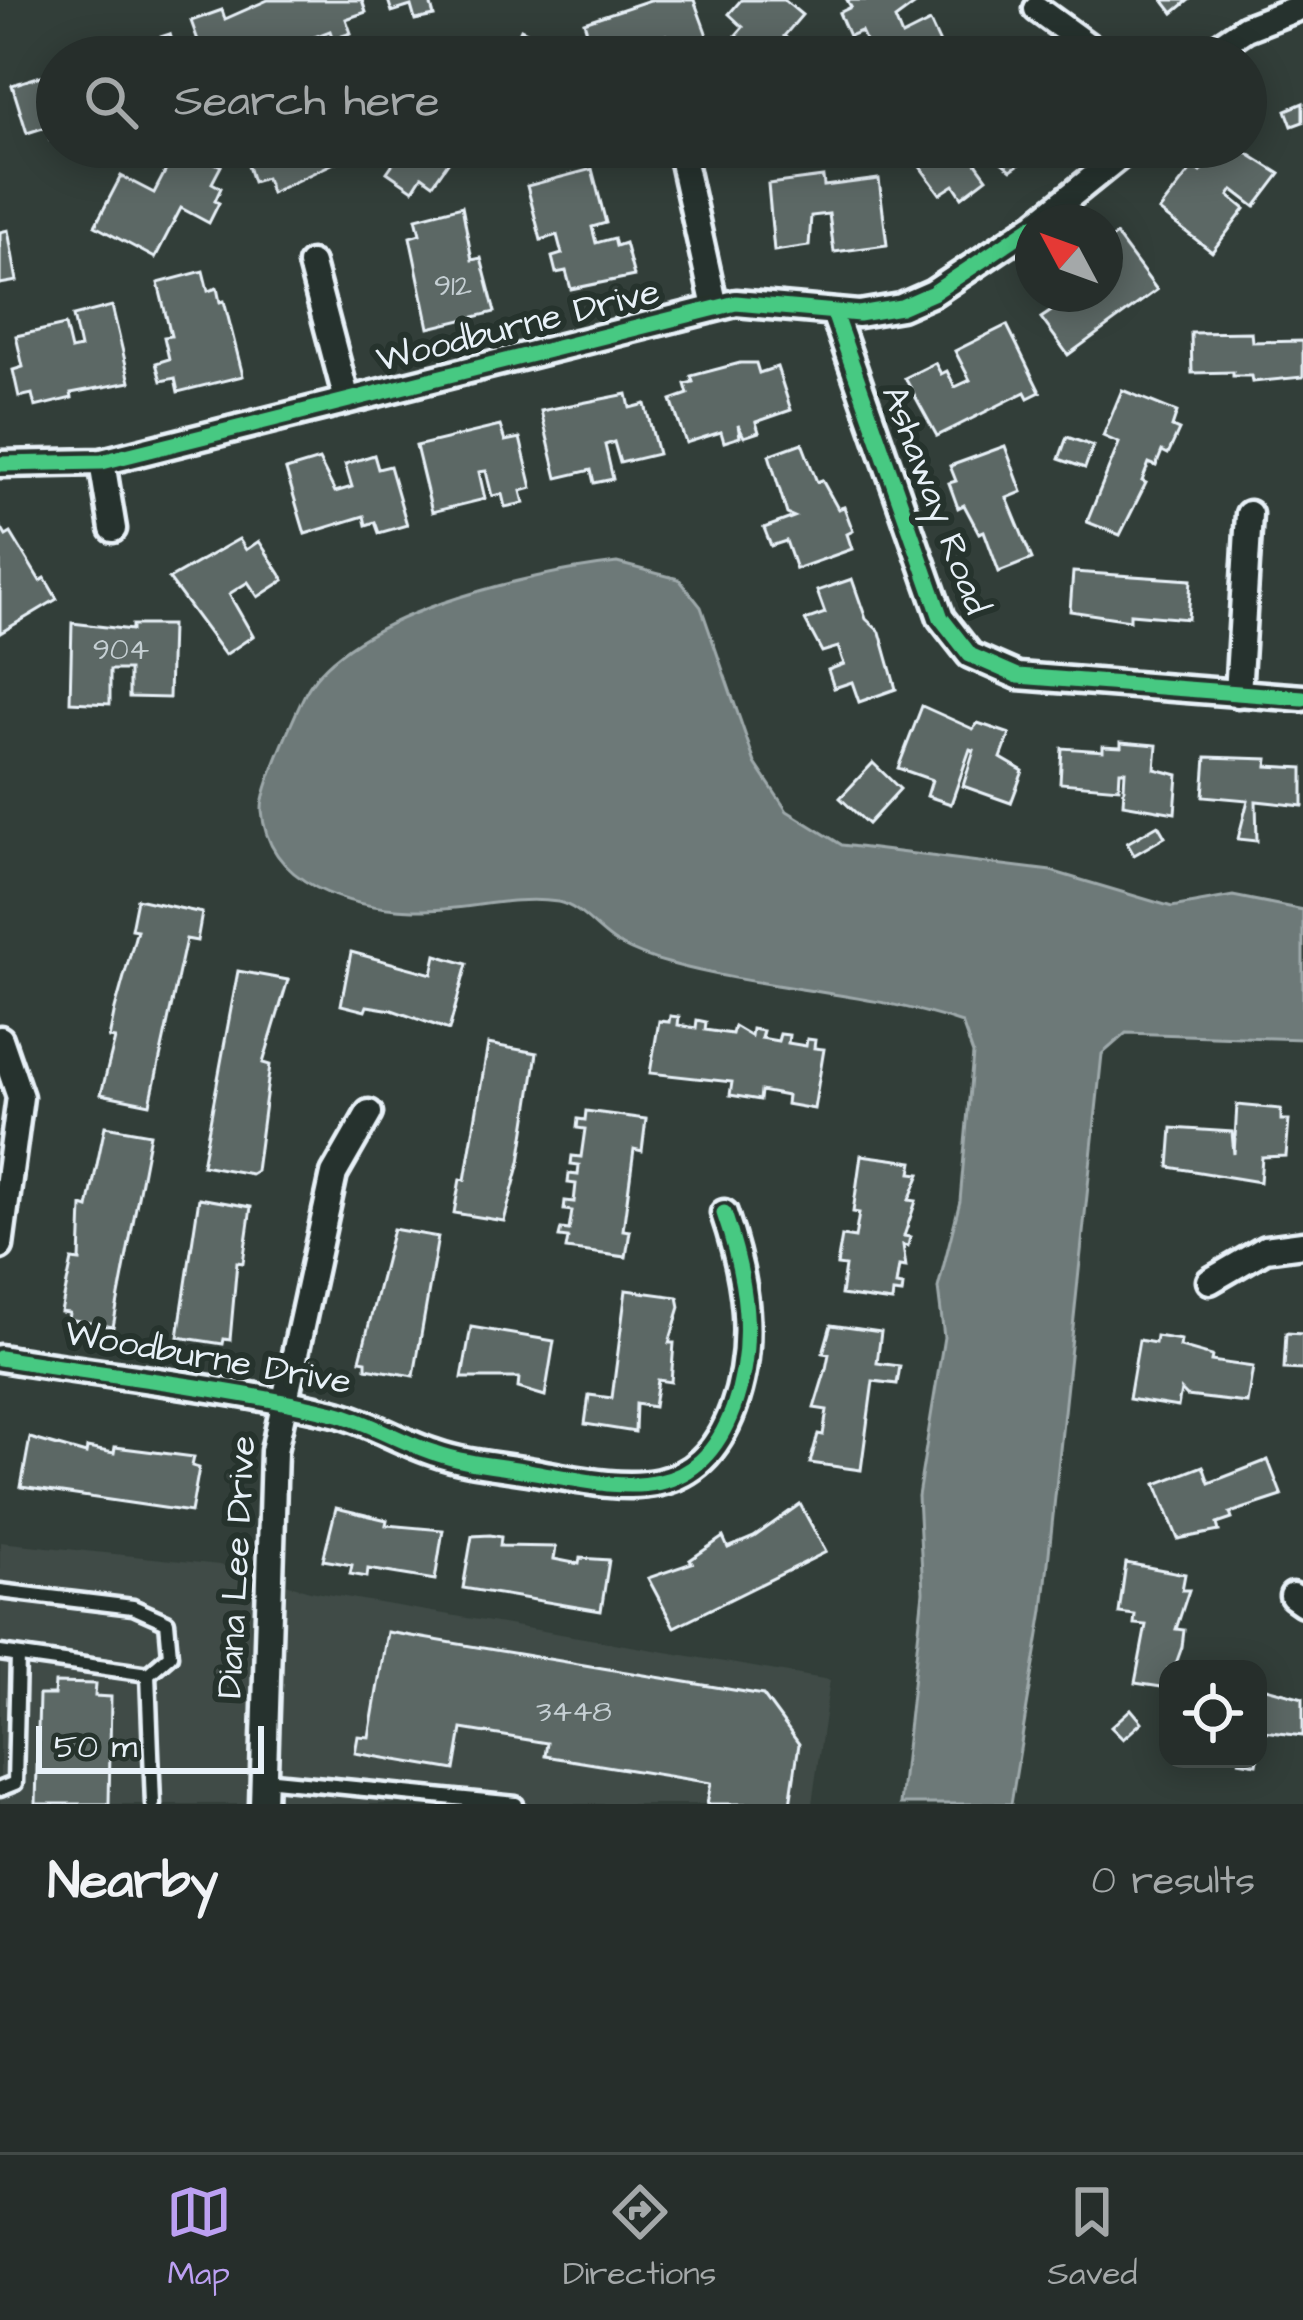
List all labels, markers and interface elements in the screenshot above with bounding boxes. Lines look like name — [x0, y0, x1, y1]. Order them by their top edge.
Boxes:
search box — [36, 36, 1267, 168]
icon: search — [78, 69, 144, 135]
text: Search here — [174, 71, 440, 133]
north arrow — [1015, 204, 1123, 312]
house number: 912 — [434, 265, 472, 307]
street label: Woodburne Drive — [371, 266, 665, 386]
street label: Ashaway Road — [868, 378, 1002, 622]
house number: 904 — [93, 629, 149, 671]
street label: Woodburne Drive — [61, 1308, 355, 1408]
street label: Diana Lee Drive — [205, 1434, 269, 1700]
map controls — [1159, 1660, 1267, 1768]
button: locate — [1159, 1660, 1267, 1768]
house number: 3448 — [536, 1691, 612, 1733]
scale bar — [36, 1720, 264, 1773]
text: 50 m — [54, 1724, 137, 1770]
text: Nearby — [48, 1847, 218, 1918]
text: 0 results — [1091, 1855, 1255, 1909]
tab: Map — [166, 2179, 232, 2297]
tab: Directions — [563, 2179, 716, 2297]
tab: Saved — [1047, 2179, 1137, 2297]

